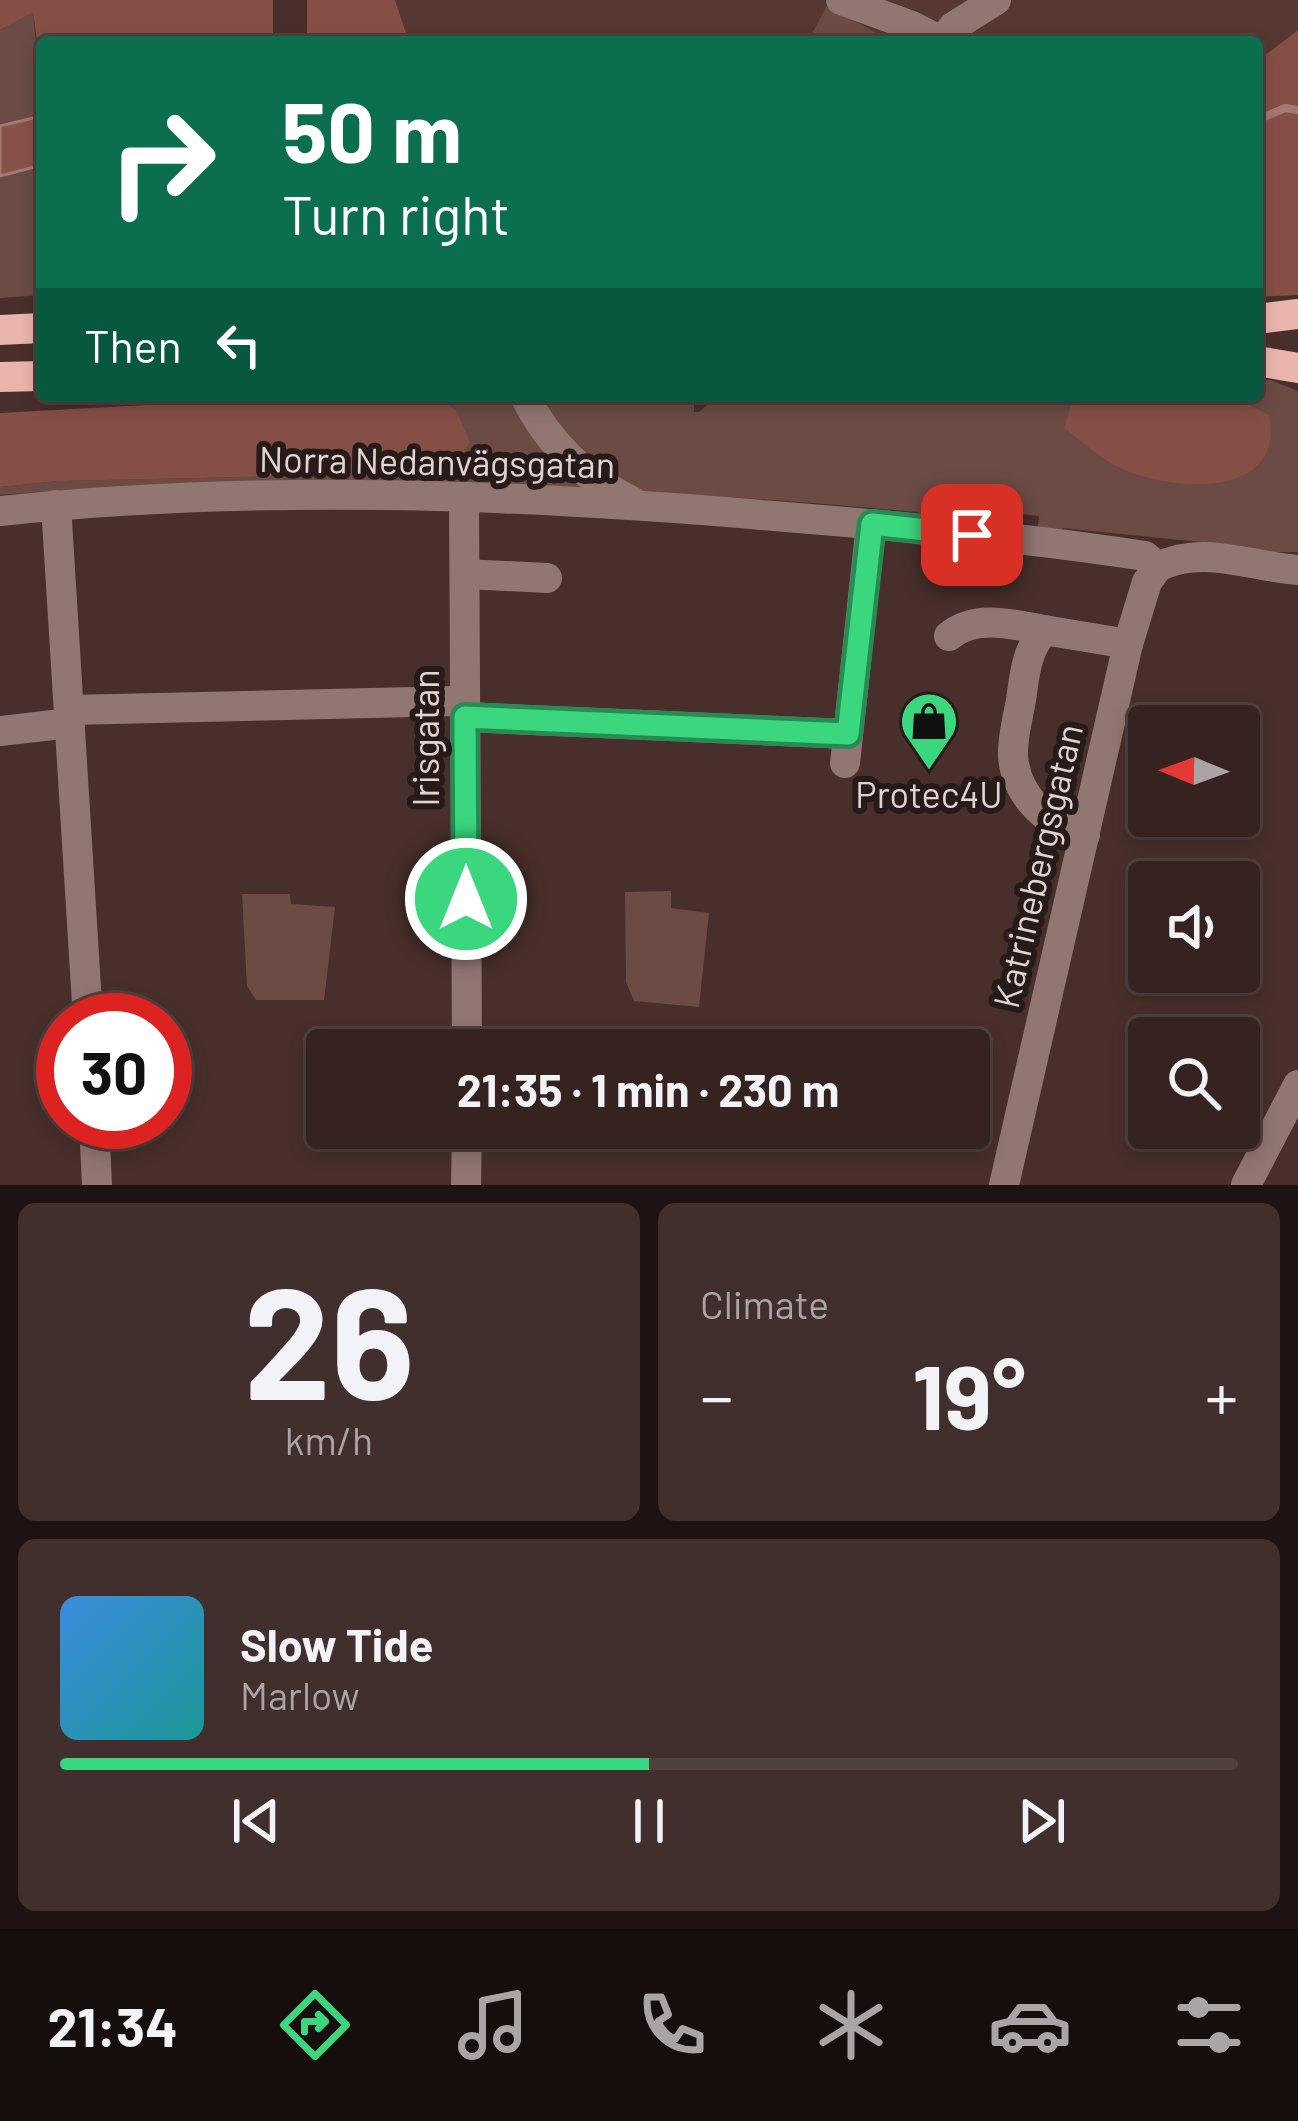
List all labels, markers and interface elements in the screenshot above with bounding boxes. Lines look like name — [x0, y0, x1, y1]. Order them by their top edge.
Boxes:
text: 50 m — [282, 79, 462, 180]
icon: right — [84, 84, 240, 240]
text: Turn right — [282, 181, 510, 246]
icon: left — [206, 312, 272, 378]
text: Then — [84, 318, 182, 372]
street label: Norra Nedanvägsgatan — [259, 436, 615, 485]
pin — [921, 484, 1023, 586]
icon: arrive — [939, 502, 1005, 568]
street label: Irisgatan — [403, 669, 446, 807]
shop icon: Protec4U — [898, 690, 960, 772]
north arrow — [1128, 705, 1260, 837]
map controls — [1128, 705, 1260, 1149]
street label: Katrinebergsgatan — [983, 720, 1090, 1012]
place label: Protec4U — [855, 772, 1003, 815]
position arrow — [403, 836, 529, 962]
button: sound — [1128, 861, 1260, 993]
speed limit sign: 30 — [36, 993, 192, 1149]
button: search — [1128, 1017, 1260, 1149]
text: 21:35 · 1 min · 230 m — [457, 1062, 839, 1116]
text: 26 — [243, 1244, 415, 1431]
text: Climate — [700, 1280, 829, 1327]
text: 19° — [912, 1340, 1026, 1448]
text: − — [700, 1355, 733, 1434]
text: + — [1205, 1355, 1238, 1434]
text: km/h — [285, 1416, 373, 1463]
text: Slow Tide — [240, 1617, 433, 1671]
text: Marlow — [240, 1671, 360, 1718]
icon: previous — [223, 1788, 289, 1854]
icon: pause — [616, 1788, 682, 1854]
icon: next — [1009, 1788, 1075, 1854]
icon: directions — [273, 1983, 357, 2067]
icon: music — [451, 1983, 535, 2067]
icon: phone — [630, 1983, 714, 2067]
icon: climate — [809, 1983, 893, 2067]
icon: car — [988, 1983, 1072, 2067]
icon: filters — [1167, 1983, 1251, 2067]
text: 21:34 — [47, 1993, 178, 2058]

